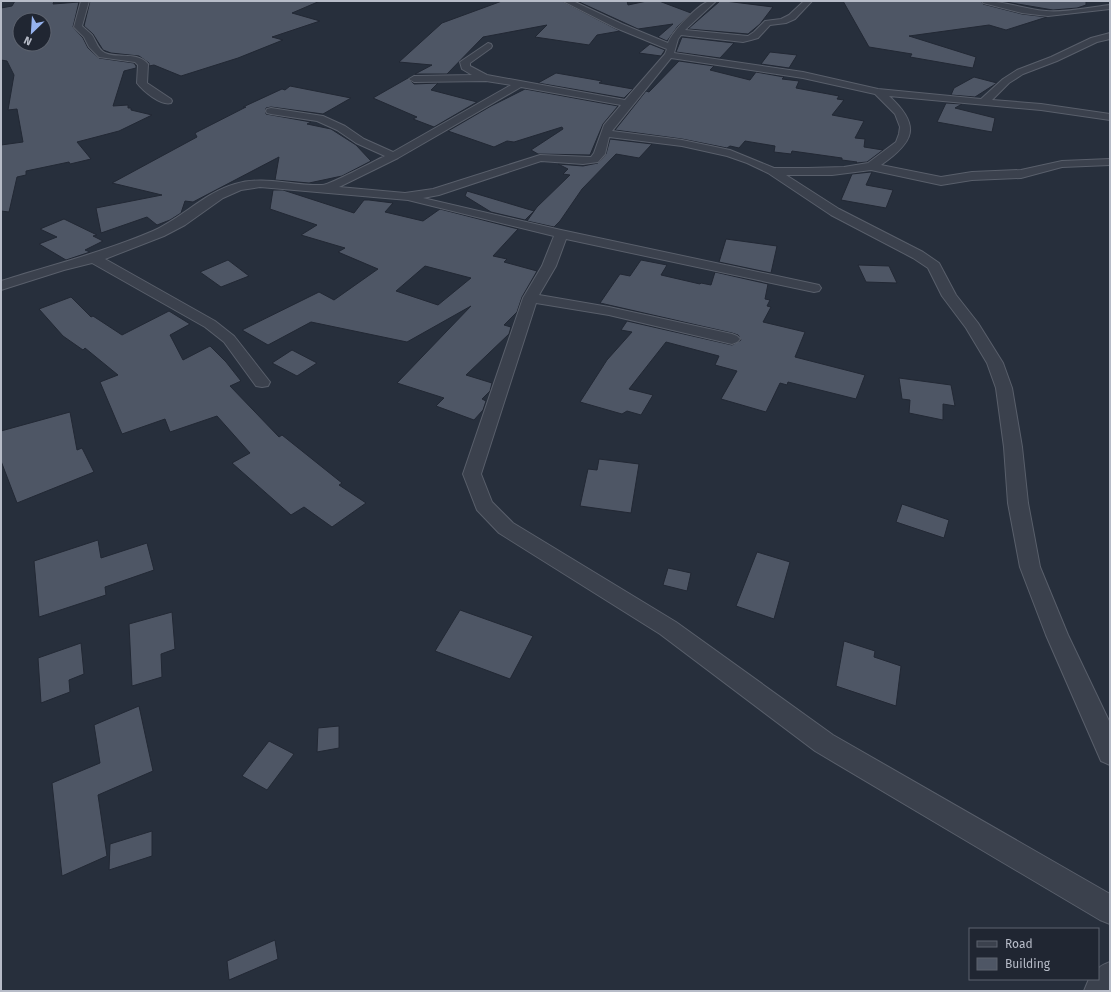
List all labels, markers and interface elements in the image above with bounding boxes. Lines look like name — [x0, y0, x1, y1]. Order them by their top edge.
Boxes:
north arrow — [12, 12, 52, 52]
text: N — [22, 33, 34, 48]
legend — [969, 928, 1099, 980]
text: Road — [1005, 937, 1033, 951]
text: Building — [1005, 957, 1051, 971]

